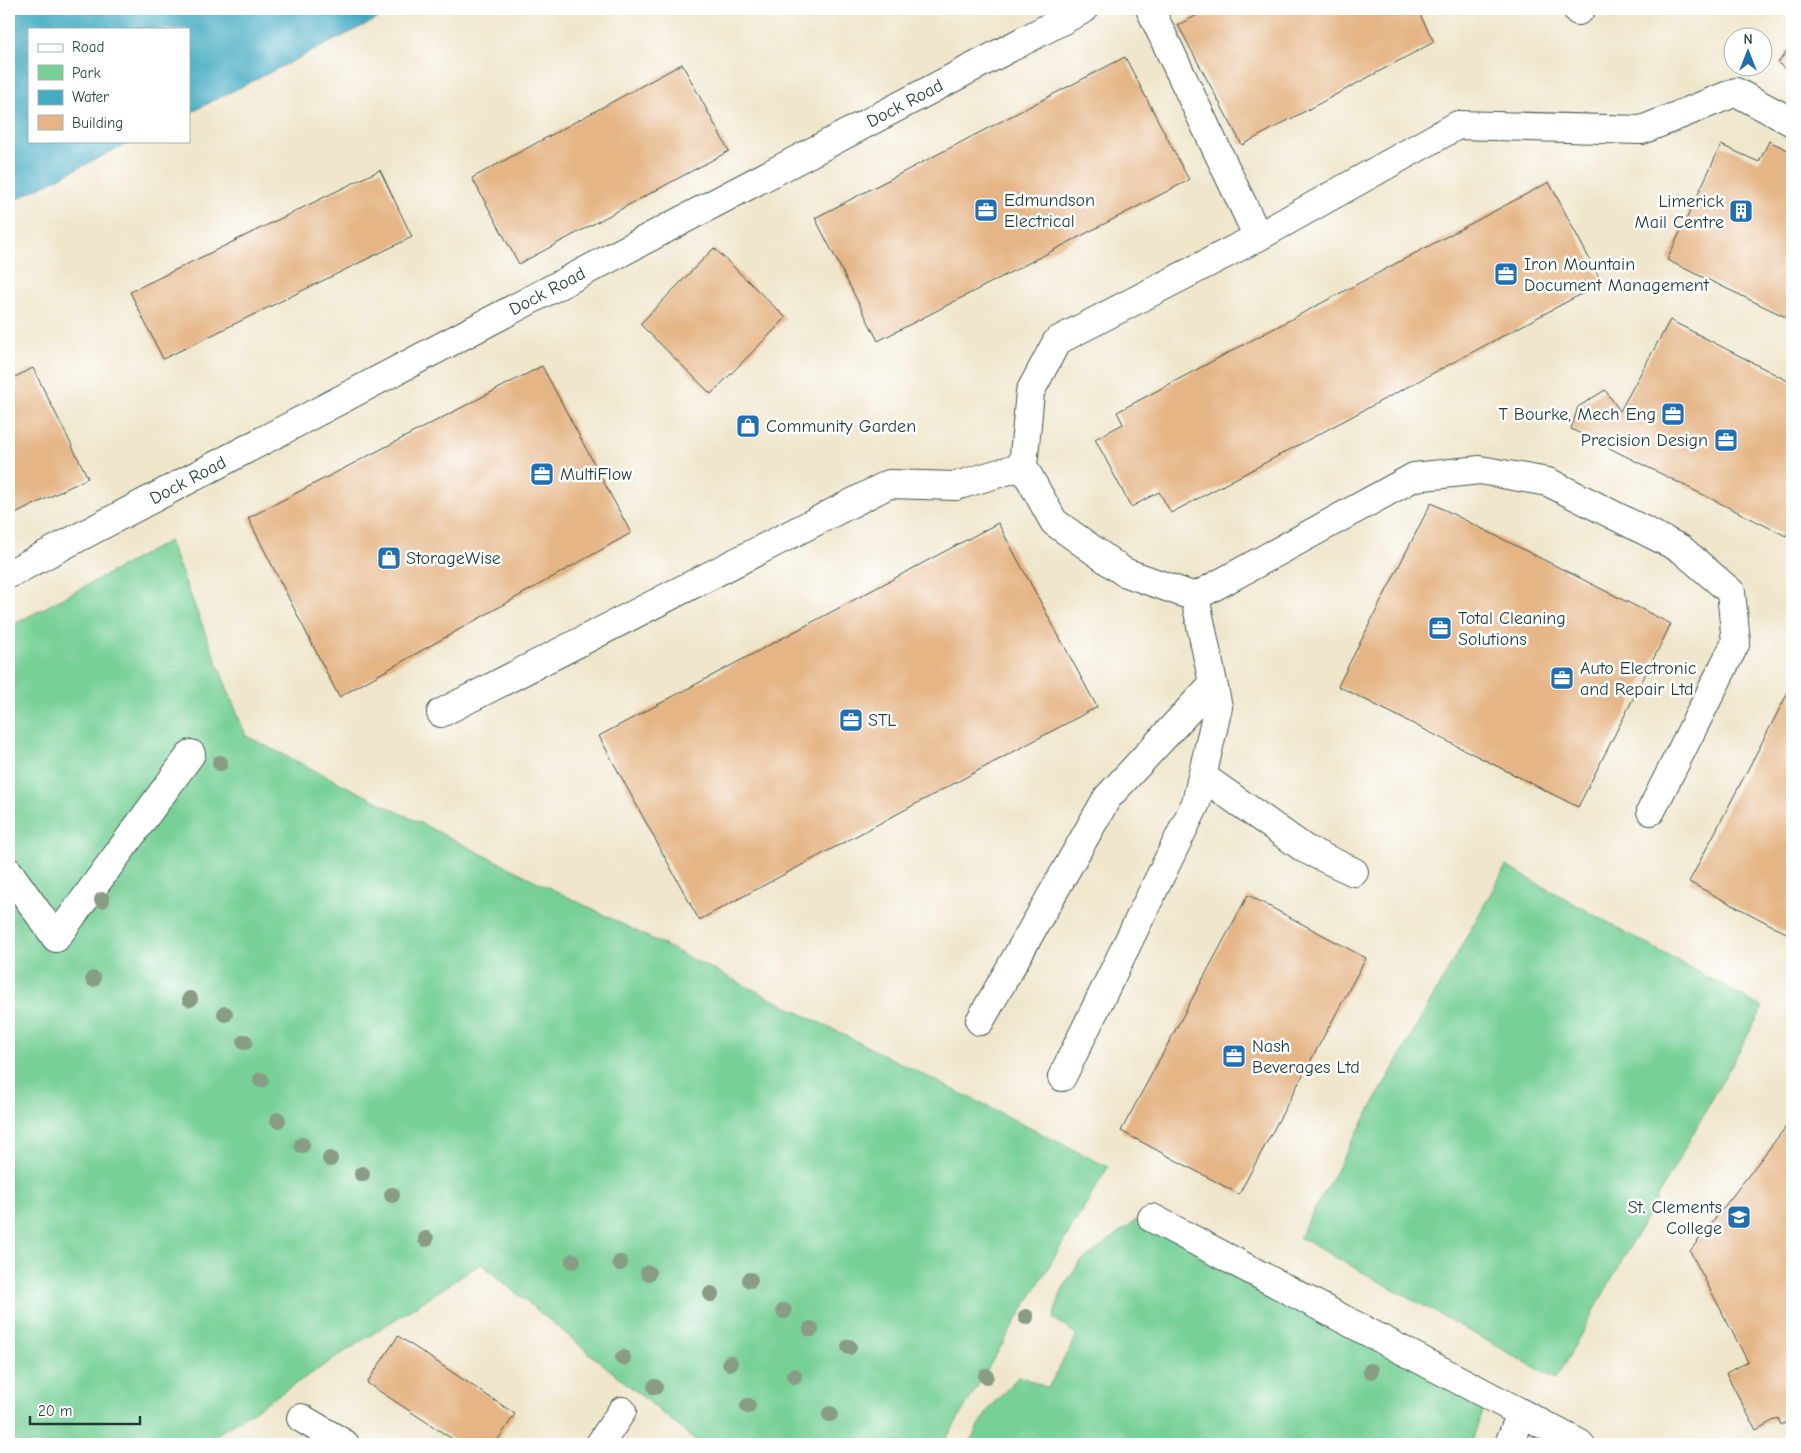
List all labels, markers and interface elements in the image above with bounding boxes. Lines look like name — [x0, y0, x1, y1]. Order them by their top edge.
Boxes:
legend — [28, 28, 190, 142]
north arrow — [1724, 28, 1774, 78]
text: N — [1743, 31, 1753, 48]
text: Road — [72, 38, 104, 56]
text: Park — [72, 64, 101, 82]
street label: Dock Road — [863, 75, 947, 132]
text: Water — [72, 88, 109, 106]
text: Building — [72, 114, 123, 132]
place label: Edmundson Electrical — [1004, 190, 1095, 232]
place label: Limerick Mail Centre — [1635, 191, 1724, 233]
office icon: Edmundson Electrical — [973, 197, 999, 223]
building icon: Limerick Mail Centre — [1728, 198, 1754, 224]
place label: Iron Mountain Document Management — [1524, 254, 1710, 296]
office icon: Iron Mountain Document Management — [1493, 261, 1519, 287]
street label: Dock Road — [505, 262, 589, 320]
office icon: T Bourke, Mech Eng — [1660, 401, 1686, 427]
place label: T Bourke, Mech Eng — [1498, 404, 1656, 425]
shop icon: Community Garden — [735, 413, 761, 439]
place label: Community Garden — [766, 416, 916, 437]
office icon: Precision Design — [1713, 427, 1739, 453]
place label: Precision Design — [1581, 430, 1708, 451]
street label: Dock Road — [146, 451, 230, 509]
office icon: MultiFlow — [529, 461, 555, 487]
place label: MultiFlow — [560, 464, 632, 485]
shop icon: StorageWise — [376, 545, 402, 571]
place label: StorageWise — [406, 548, 501, 569]
place label: Total Cleaning Solutions — [1458, 608, 1566, 650]
office icon: Total Cleaning Solutions — [1427, 615, 1453, 641]
place label: Auto Electronic and Repair Ltd — [1580, 658, 1697, 700]
office icon: Auto Electronic and Repair Ltd — [1549, 665, 1575, 691]
office icon: STL — [838, 707, 864, 733]
place label: STL — [868, 710, 896, 731]
place label: Nash Beverages Ltd — [1252, 1036, 1360, 1078]
office icon: Nash Beverages Ltd — [1221, 1043, 1247, 1069]
place label: St. Clements College — [1628, 1197, 1722, 1239]
school or university icon: St. Clements College — [1726, 1204, 1752, 1230]
scale bar — [30, 1393, 140, 1425]
text: 20 m — [38, 1402, 72, 1420]

